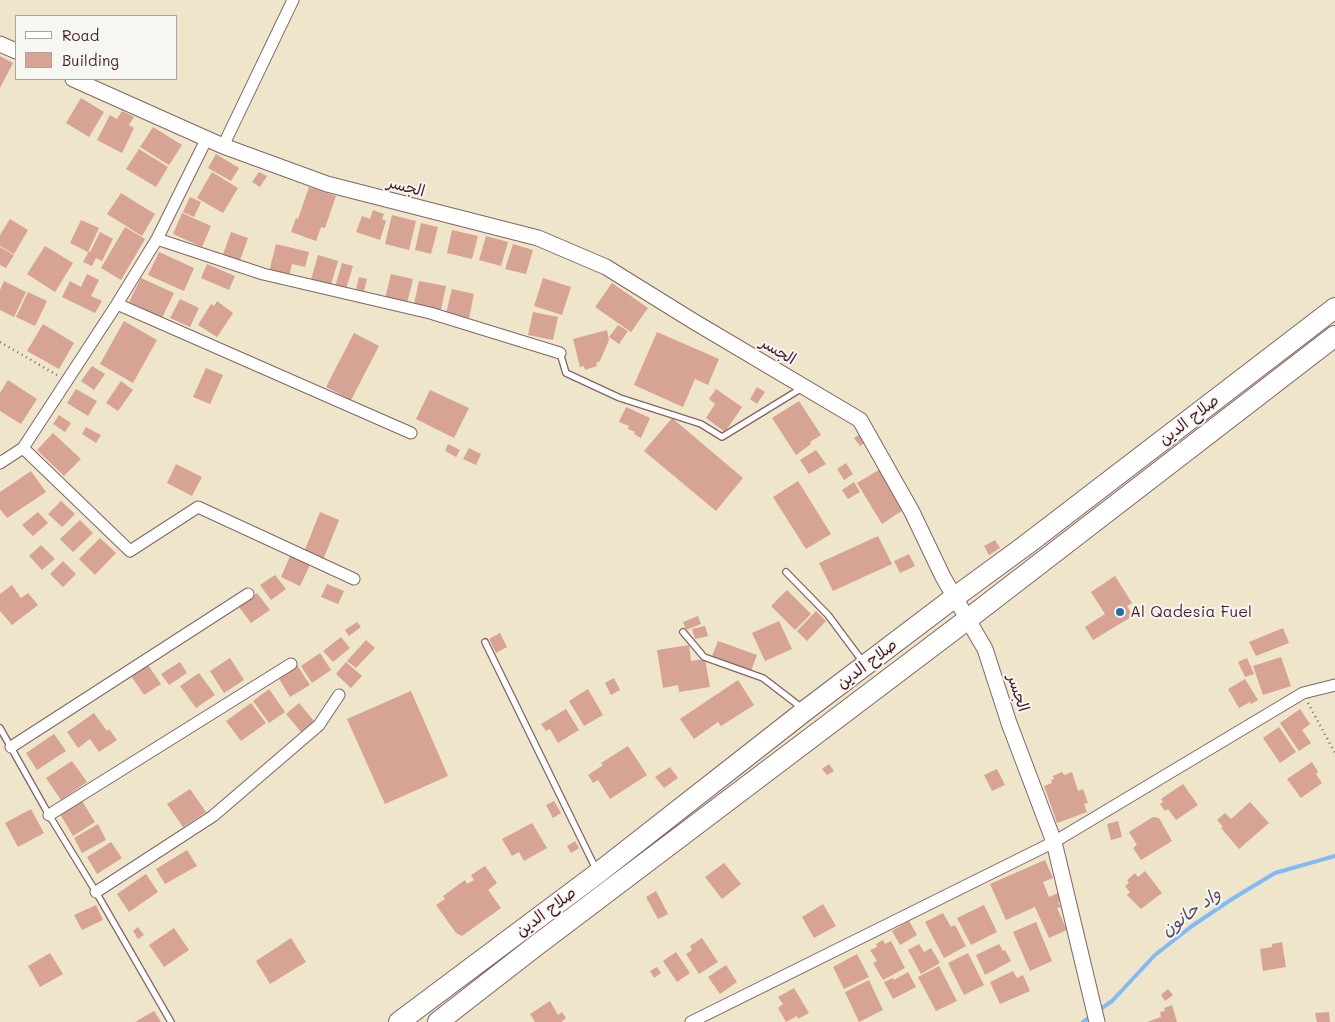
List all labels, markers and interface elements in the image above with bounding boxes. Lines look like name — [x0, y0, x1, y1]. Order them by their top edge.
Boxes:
legend — [15, 15, 178, 80]
text: Road — [62, 25, 99, 45]
text: Building — [62, 50, 119, 70]
street label: الجسر — [385, 173, 427, 201]
street label: الجسر — [757, 333, 799, 369]
street label: صلاح الدين — [1155, 391, 1223, 449]
place label: Al Qadesia Fuel — [1130, 602, 1252, 622]
marker: Al Qadesia Fuel — [1114, 606, 1126, 618]
street label: صلاح الدين — [833, 635, 901, 693]
street label: الجسر — [1003, 672, 1033, 714]
street label: صلاح الدين — [512, 883, 580, 941]
water label: واد حانون — [1157, 883, 1225, 941]

